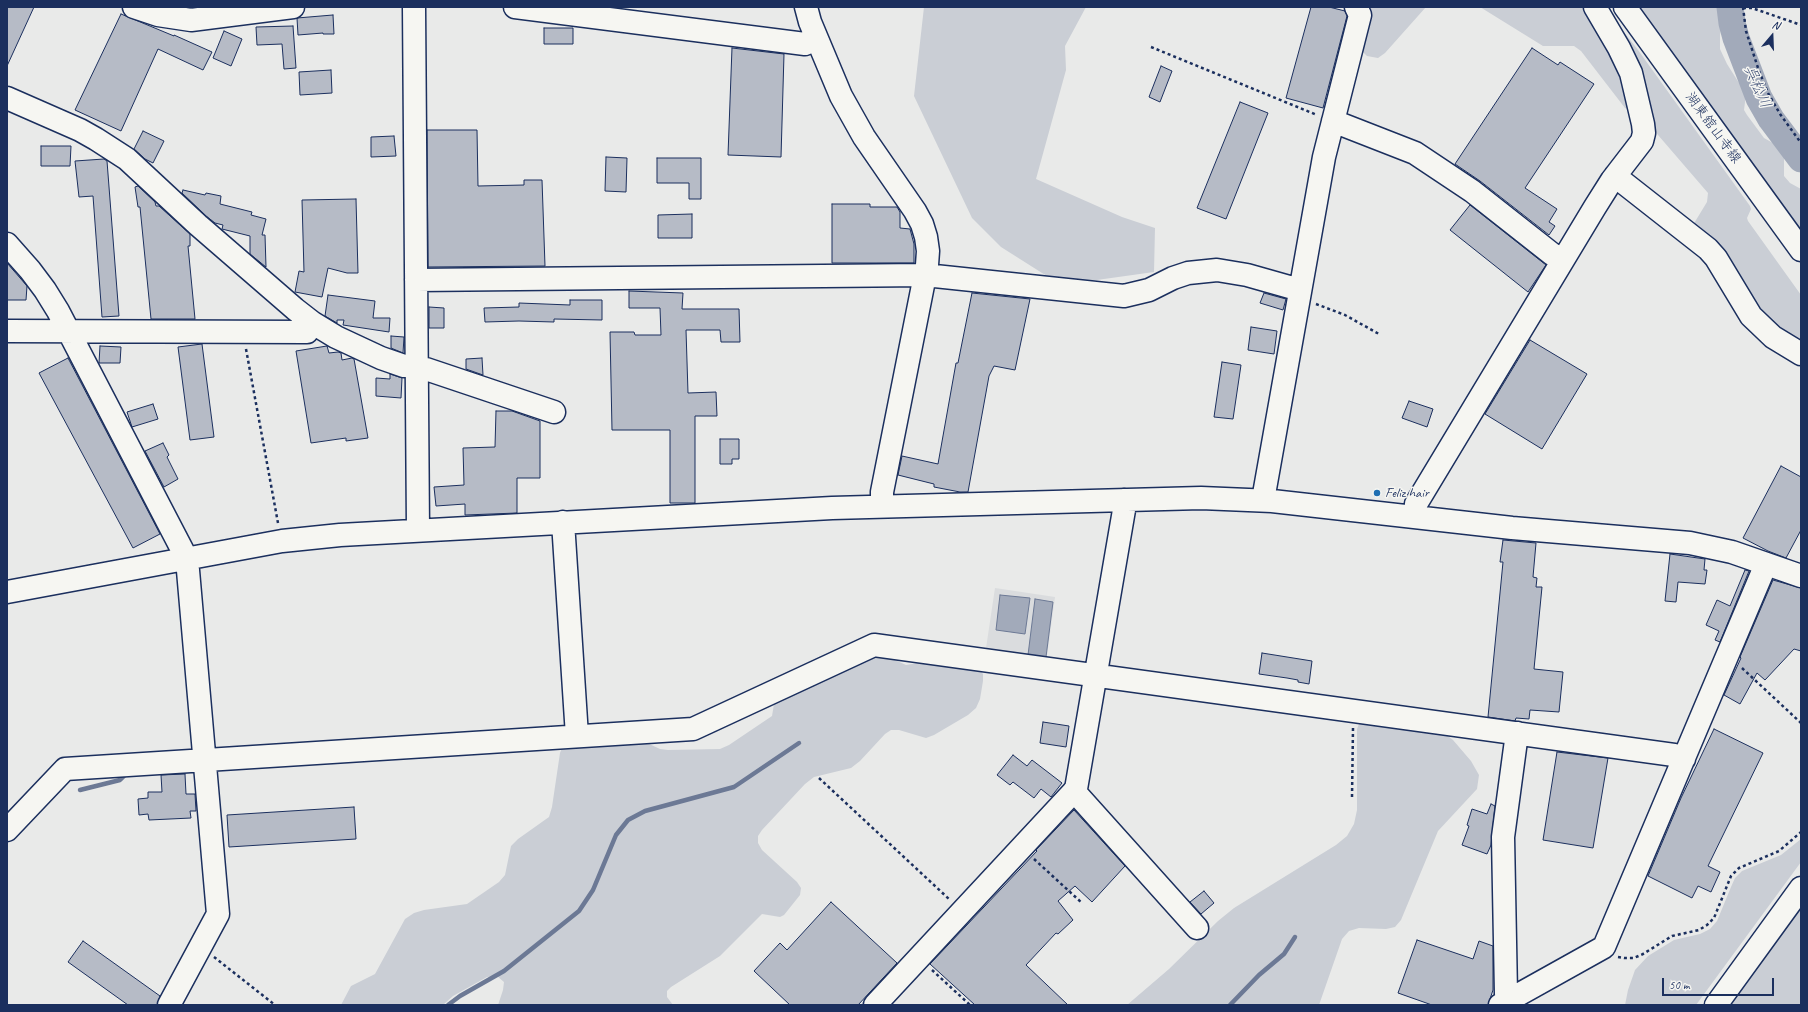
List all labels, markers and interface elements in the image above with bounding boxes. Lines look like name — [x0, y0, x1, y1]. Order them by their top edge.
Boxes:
north arrow — [1752, 16, 1792, 56]
text: N — [1770, 17, 1781, 32]
water label: 呉松川 — [1740, 63, 1774, 111]
street label: 湖東舘山寺線 — [1682, 89, 1744, 167]
place label: Feliz hair — [1385, 485, 1429, 501]
marker: Feliz hair — [1372, 488, 1382, 498]
scale bar — [1664, 970, 1776, 996]
text: 50 m — [1669, 977, 1689, 993]

